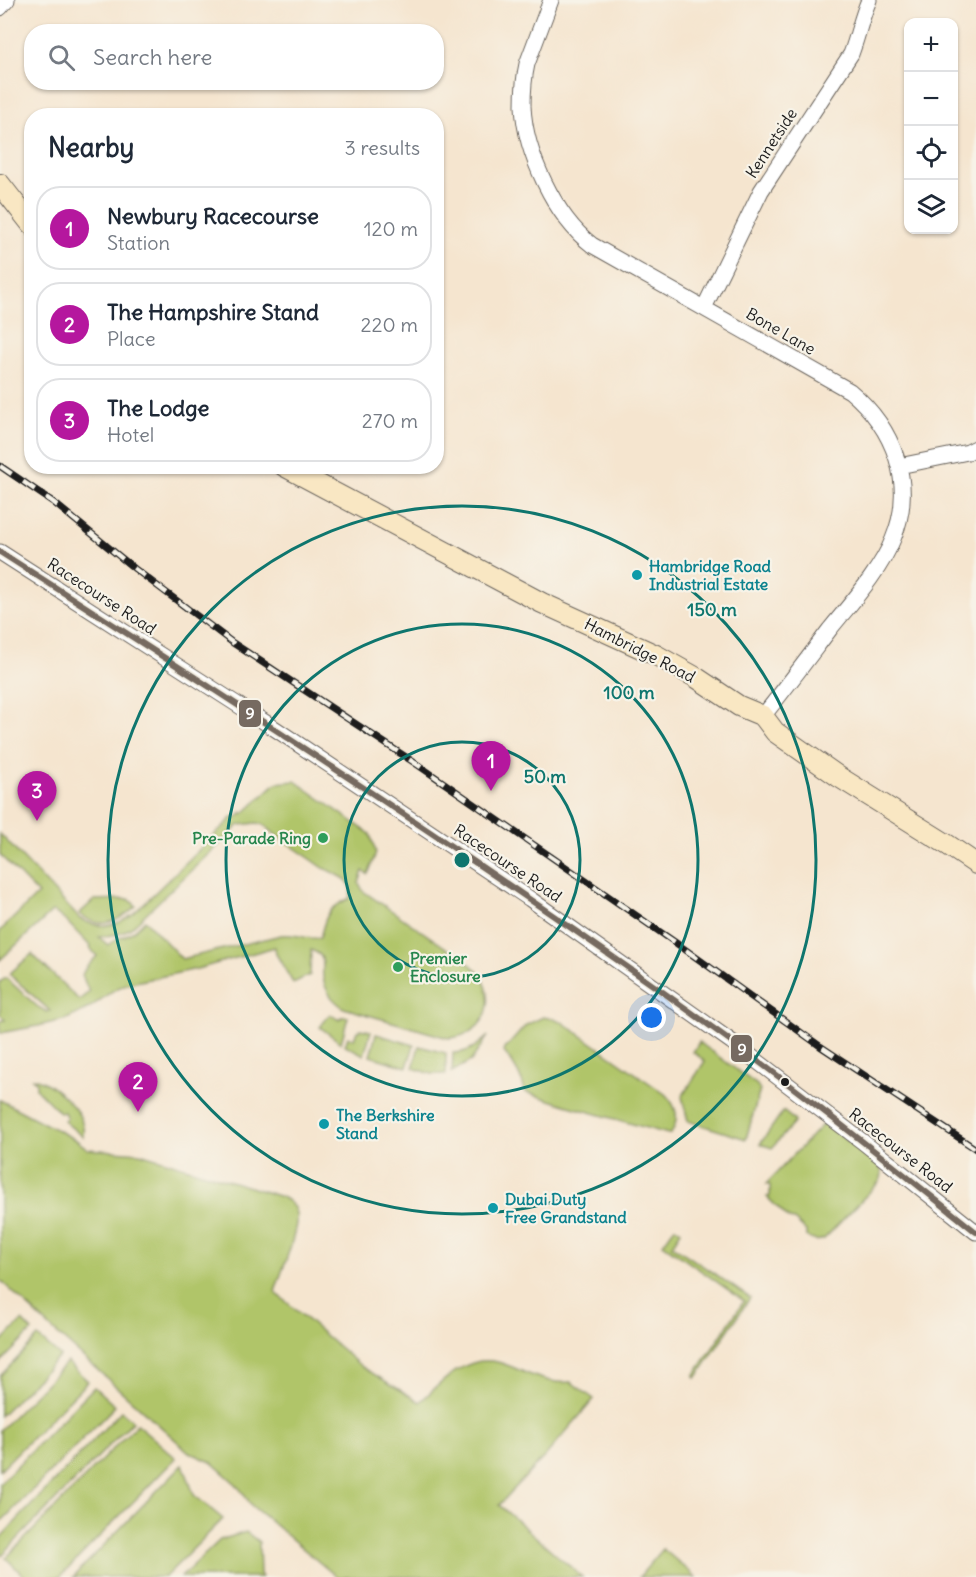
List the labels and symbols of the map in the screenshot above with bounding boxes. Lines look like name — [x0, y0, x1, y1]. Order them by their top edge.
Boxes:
street label: Kennetside — [741, 104, 801, 182]
street label: Bone Lane — [743, 303, 819, 359]
street label: Racecourse Road — [44, 553, 160, 639]
place label: Hambridge Road Industrial Estate — [649, 556, 771, 594]
marker: Hambridge Road Industrial Estate — [630, 568, 644, 582]
text: 150 m — [687, 598, 737, 621]
street label: Hambridge Road — [581, 613, 699, 687]
text: 100 m — [604, 681, 655, 704]
line badge: 9 — [238, 699, 262, 728]
text: 9 — [245, 703, 255, 723]
pin: 1 — [472, 742, 510, 791]
text: 50 m — [524, 765, 566, 788]
pin: 3 — [18, 772, 57, 821]
street label: Racecourse Road — [450, 820, 566, 906]
place label: Pre-Parade Ring — [192, 828, 311, 849]
marker: Pre-Parade Ring — [316, 831, 330, 845]
centre of rings — [452, 850, 472, 870]
place label: Premier Enclosure — [410, 948, 481, 986]
marker: Premier Enclosure — [391, 960, 405, 974]
your location — [637, 1003, 666, 1032]
line badge: 9 — [730, 1034, 753, 1063]
text: 9 — [737, 1039, 747, 1059]
pin: 2 — [118, 1062, 158, 1112]
unlabelled marker — [779, 1076, 791, 1088]
street label: Racecourse Road — [845, 1103, 957, 1197]
place label: The Berkshire Stand — [336, 1105, 435, 1143]
marker: The Berkshire Stand — [317, 1117, 331, 1131]
place label: Dubai Duty Free Grandstand — [505, 1189, 627, 1227]
marker: Dubai Duty Free Grandstand — [486, 1201, 500, 1215]

